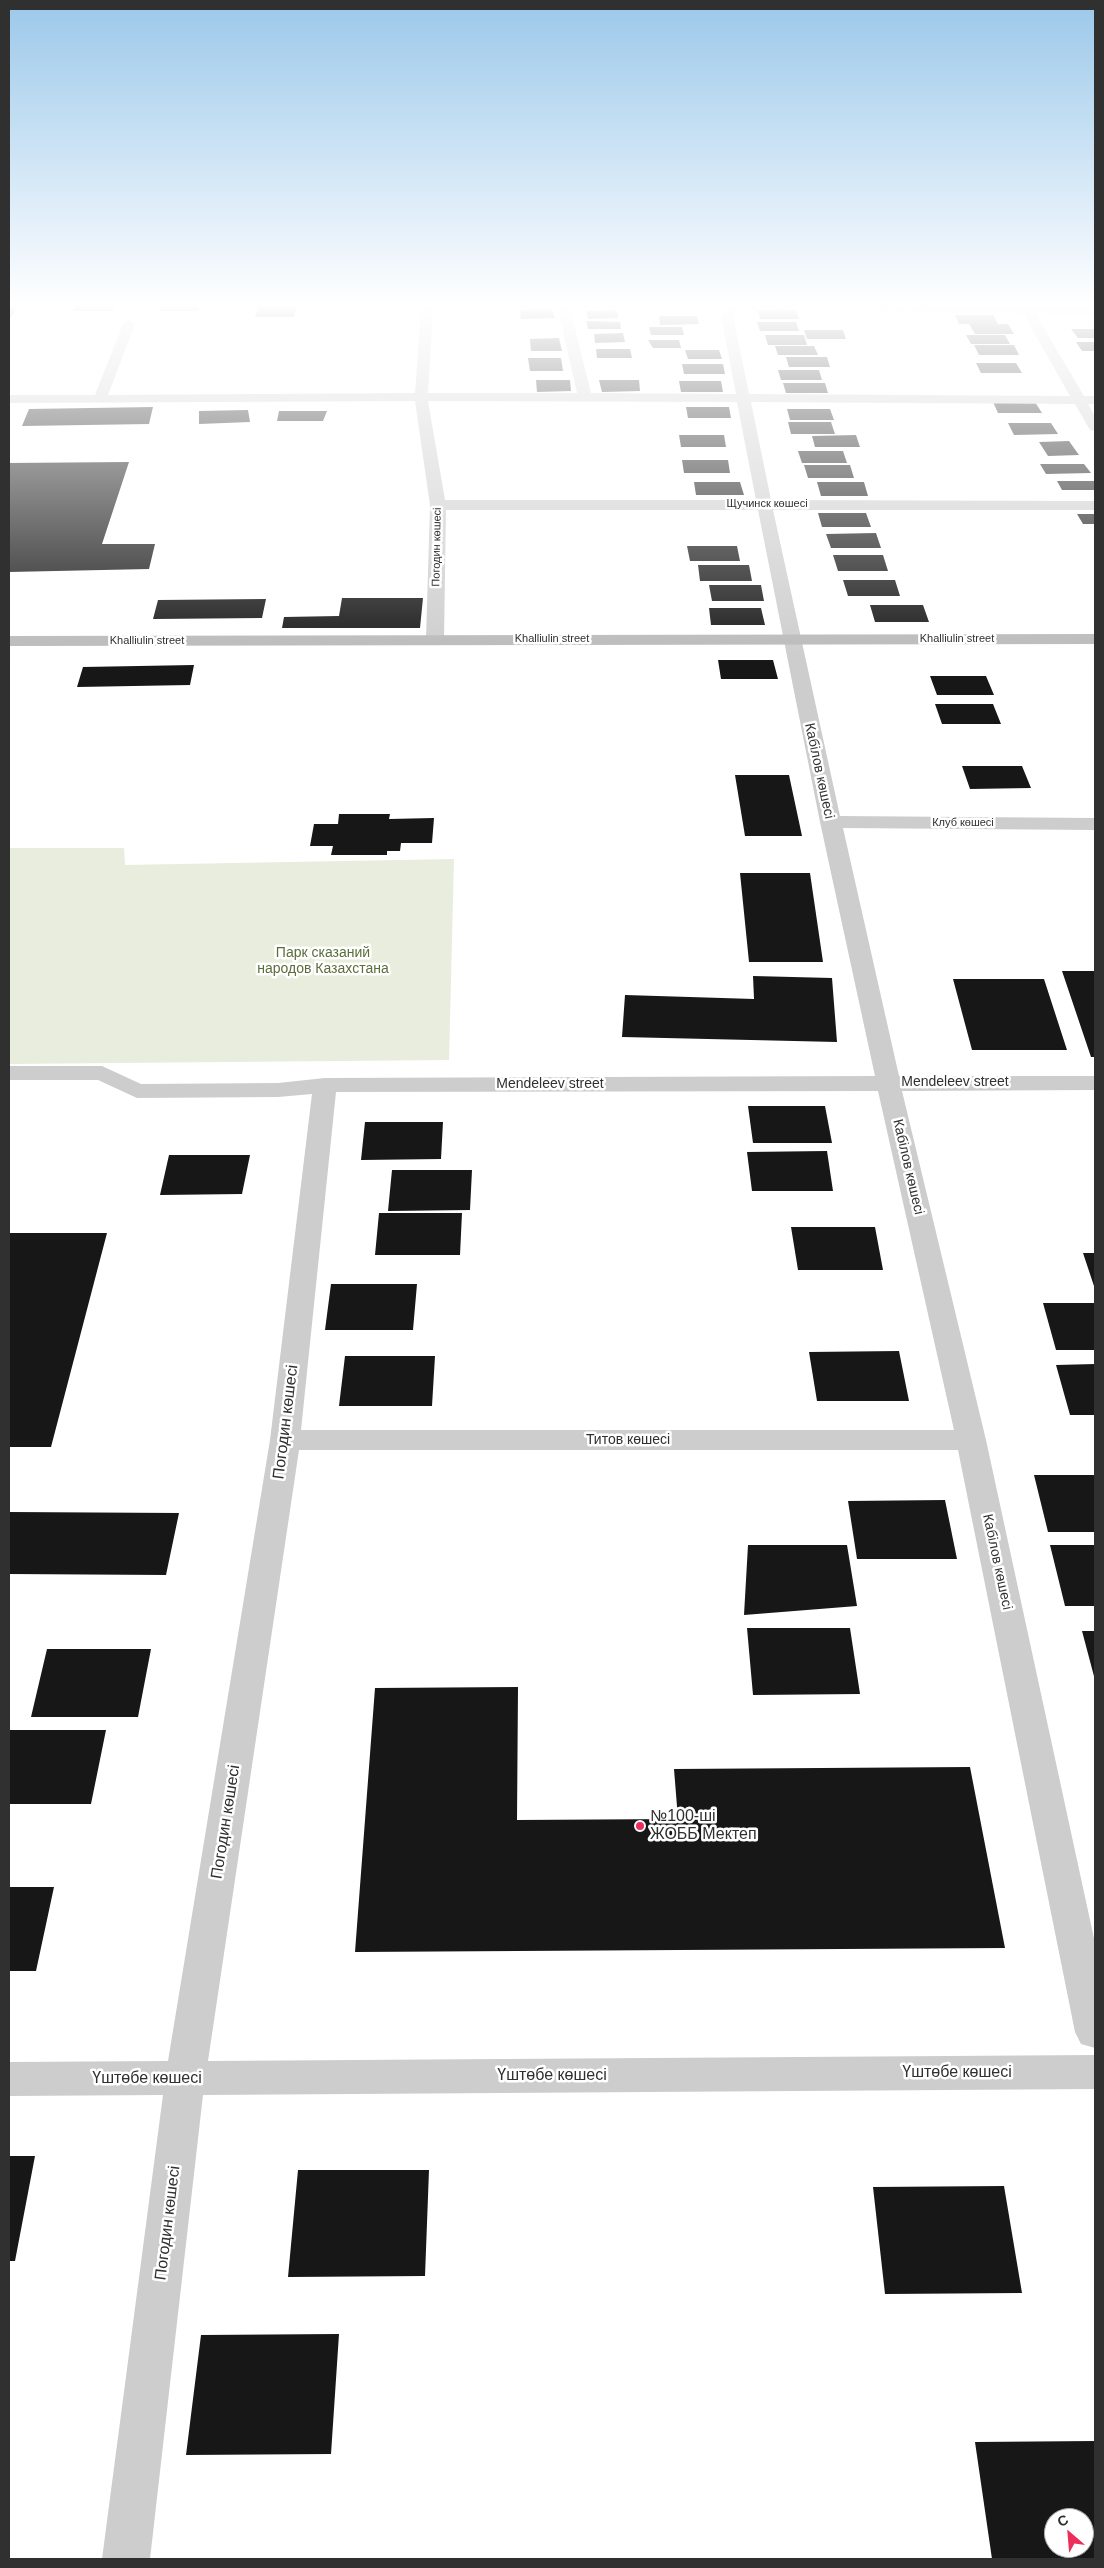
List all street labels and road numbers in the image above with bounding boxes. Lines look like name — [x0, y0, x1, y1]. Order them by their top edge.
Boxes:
street label: Щучинск көшесі — [726, 497, 808, 511]
street label: Погодин көшесі — [430, 507, 444, 587]
street label: Khalliulin street — [515, 632, 589, 646]
street label: Khalliulin street — [920, 632, 994, 646]
street label: Khalliulin street — [110, 634, 184, 648]
street label: Кабілов көшесі — [801, 722, 837, 820]
street label: Клуб көшесі — [932, 816, 994, 830]
street label: Mendeleev street — [901, 1074, 1009, 1090]
street label: Mendeleev street — [496, 1076, 604, 1092]
street label: Кабілов көшесі — [889, 1118, 927, 1216]
street label: Погодин көшесі — [269, 1364, 303, 1480]
street label: Титов көшесі — [586, 1432, 670, 1448]
street label: Кабілов көшесі — [979, 1513, 1015, 1611]
street label: Погодин көшесі — [208, 1764, 244, 1880]
street label: Үштөбе көшесі — [902, 2063, 1012, 2083]
street label: Үштөбе көшесі — [497, 2066, 607, 2086]
street label: Үштөбе көшесі — [92, 2069, 202, 2089]
street label: Погодин көшесі — [151, 2165, 185, 2281]

